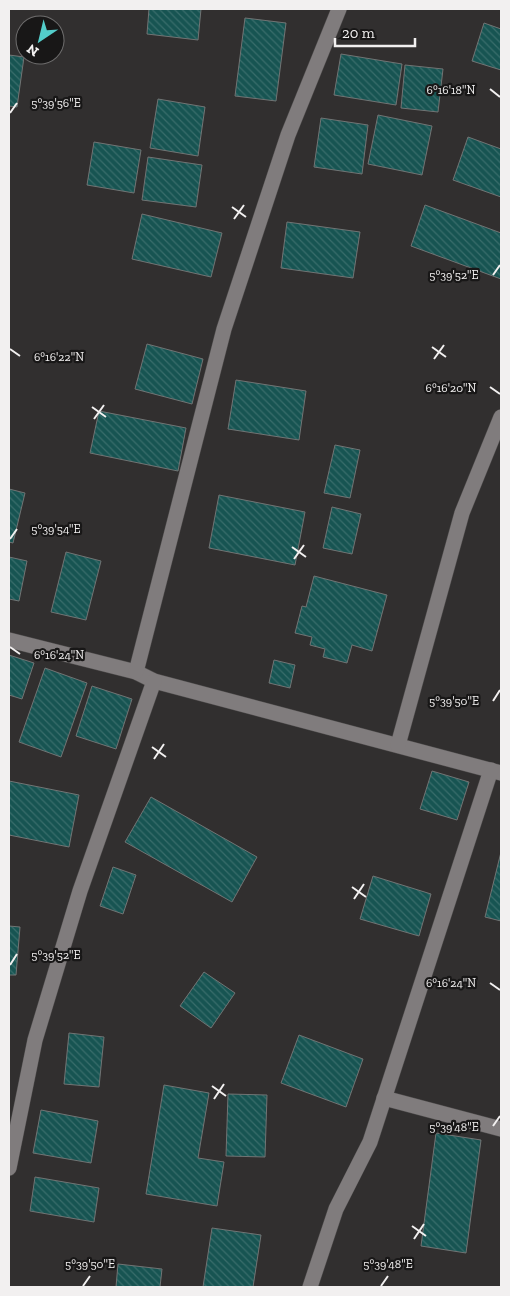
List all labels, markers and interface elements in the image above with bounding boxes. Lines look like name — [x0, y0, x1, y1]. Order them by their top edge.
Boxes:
north arrow — [15, 15, 65, 65]
scale bar — [335, 15, 415, 47]
text: 20 m — [342, 24, 375, 42]
text: N — [23, 40, 42, 60]
text: 6°16'18"N — [427, 83, 476, 97]
text: 5°39'56"E — [31, 96, 81, 110]
text: 5°39'52"E — [429, 268, 479, 282]
text: 6°16'22"N — [34, 350, 84, 364]
text: 6°16'20"N — [426, 381, 477, 395]
text: 5°39'54"E — [31, 522, 81, 536]
text: 6°16'24"N — [34, 648, 84, 662]
text: 5°39'50"E — [429, 694, 479, 708]
text: 5°39'52"E — [31, 948, 81, 962]
text: 6°16'24"N — [426, 976, 476, 990]
text: 5°39'48"E — [429, 1120, 479, 1134]
text: 5°39'50"E — [65, 1257, 115, 1271]
text: 5°39'48"E — [363, 1257, 413, 1271]

